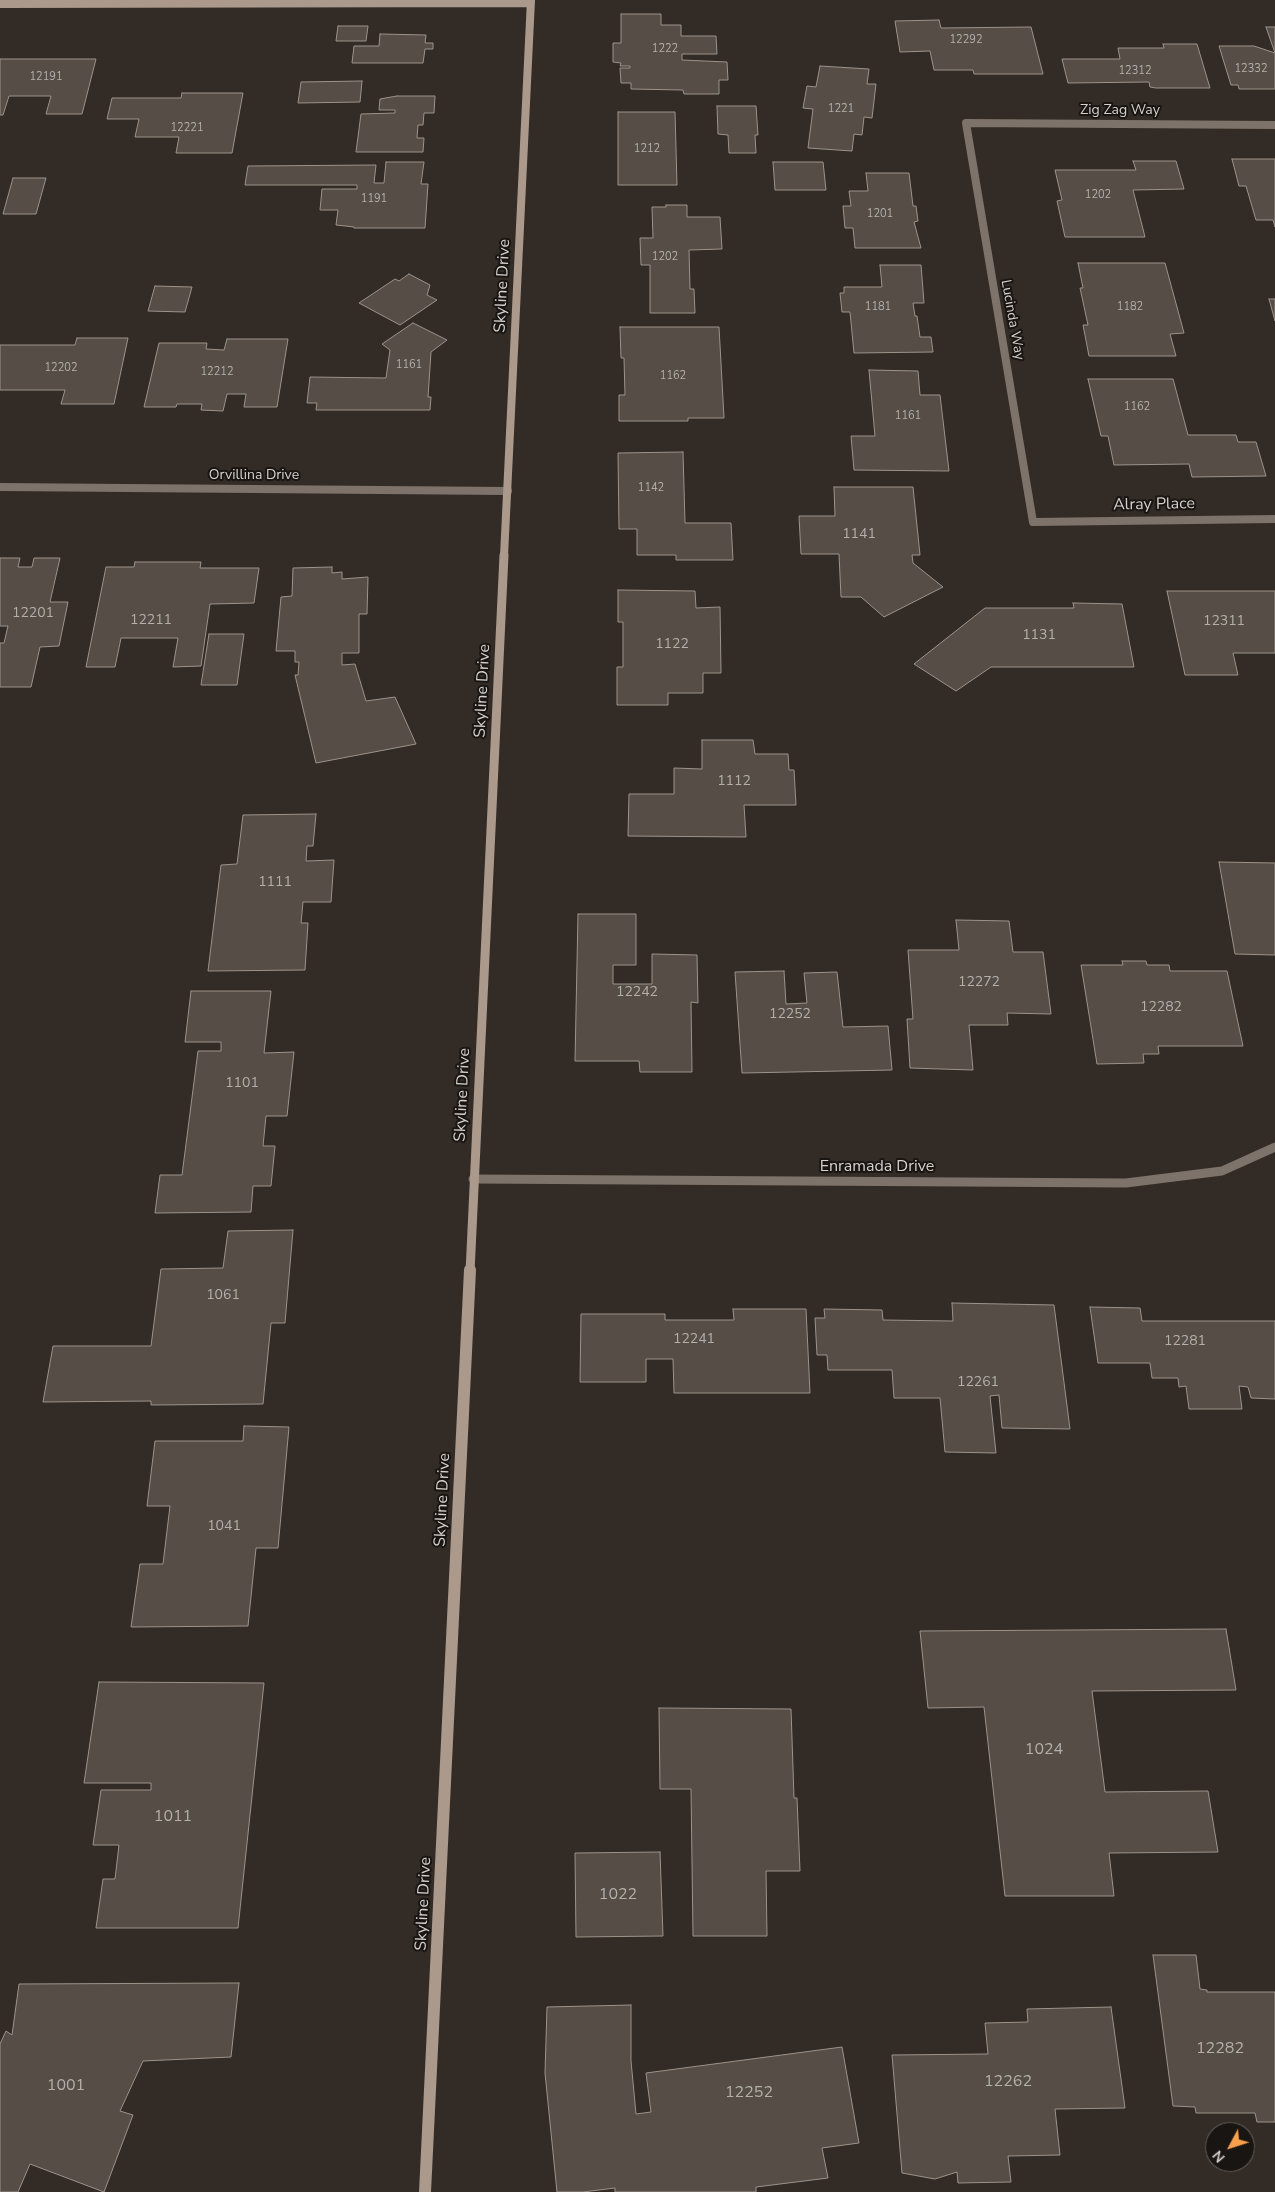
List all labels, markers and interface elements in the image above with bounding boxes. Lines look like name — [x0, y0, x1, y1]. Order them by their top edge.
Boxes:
house number: 12292 — [950, 33, 982, 47]
house number: 1222 — [652, 42, 678, 56]
house number: 12332 — [1235, 62, 1267, 76]
house number: 12312 — [1119, 64, 1151, 78]
house number: 12191 — [30, 70, 62, 84]
house number: 1221 — [828, 102, 854, 116]
street label: Zig Zag Way — [1080, 103, 1160, 119]
house number: 12221 — [171, 121, 203, 135]
house number: 1212 — [634, 142, 660, 156]
house number: 1202 — [1085, 188, 1111, 202]
house number: 1191 — [361, 192, 387, 206]
house number: 1201 — [867, 207, 893, 221]
street label: Skyline Drive — [491, 239, 515, 333]
house number: 1202 — [652, 250, 678, 264]
street label: Lucinda Way — [997, 278, 1027, 362]
house number: 1181 — [865, 300, 891, 314]
house number: 1182 — [1117, 300, 1143, 314]
house number: 1161 — [396, 358, 422, 372]
house number: 12202 — [45, 361, 77, 375]
house number: 12212 — [201, 365, 233, 379]
house number: 1162 — [660, 369, 686, 383]
house number: 1162 — [1124, 400, 1150, 414]
house number: 1161 — [895, 409, 921, 423]
street label: Orvillina Drive — [209, 468, 299, 484]
house number: 1142 — [638, 481, 664, 495]
street label: Alray Place — [1113, 495, 1195, 515]
house number: 1141 — [842, 527, 876, 543]
house number: 12201 — [12, 606, 54, 622]
house number: 12211 — [130, 613, 172, 629]
house number: 12311 — [1203, 614, 1245, 630]
house number: 1131 — [1022, 628, 1056, 644]
house number: 1122 — [655, 637, 689, 653]
street label: Skyline Drive — [471, 644, 495, 738]
house number: 1112 — [717, 774, 751, 790]
house number: 1111 — [258, 875, 292, 891]
house number: 12272 — [958, 975, 1000, 991]
house number: 12242 — [616, 985, 658, 1001]
house number: 12282 — [1140, 1000, 1182, 1016]
house number: 12252 — [769, 1007, 811, 1023]
street label: Skyline Drive — [451, 1048, 475, 1142]
house number: 1101 — [225, 1076, 259, 1092]
street label: Enramada Drive — [820, 1157, 934, 1177]
house number: 1061 — [206, 1288, 240, 1304]
house number: 12241 — [673, 1332, 715, 1348]
house number: 12281 — [1164, 1334, 1206, 1350]
house number: 12261 — [957, 1375, 999, 1391]
street label: Skyline Drive — [431, 1453, 455, 1547]
house number: 1041 — [207, 1519, 241, 1535]
house number: 1024 — [1025, 1740, 1063, 1760]
house number: 1011 — [154, 1807, 192, 1827]
street label: Skyline Drive — [412, 1857, 436, 1951]
house number: 1022 — [599, 1885, 637, 1905]
house number: 12282 — [1196, 2039, 1244, 2059]
house number: 12262 — [984, 2072, 1032, 2092]
house number: 1001 — [47, 2076, 85, 2096]
house number: 12252 — [725, 2083, 773, 2103]
north arrow — [1205, 2122, 1255, 2172]
text: N — [1208, 2146, 1230, 2166]

